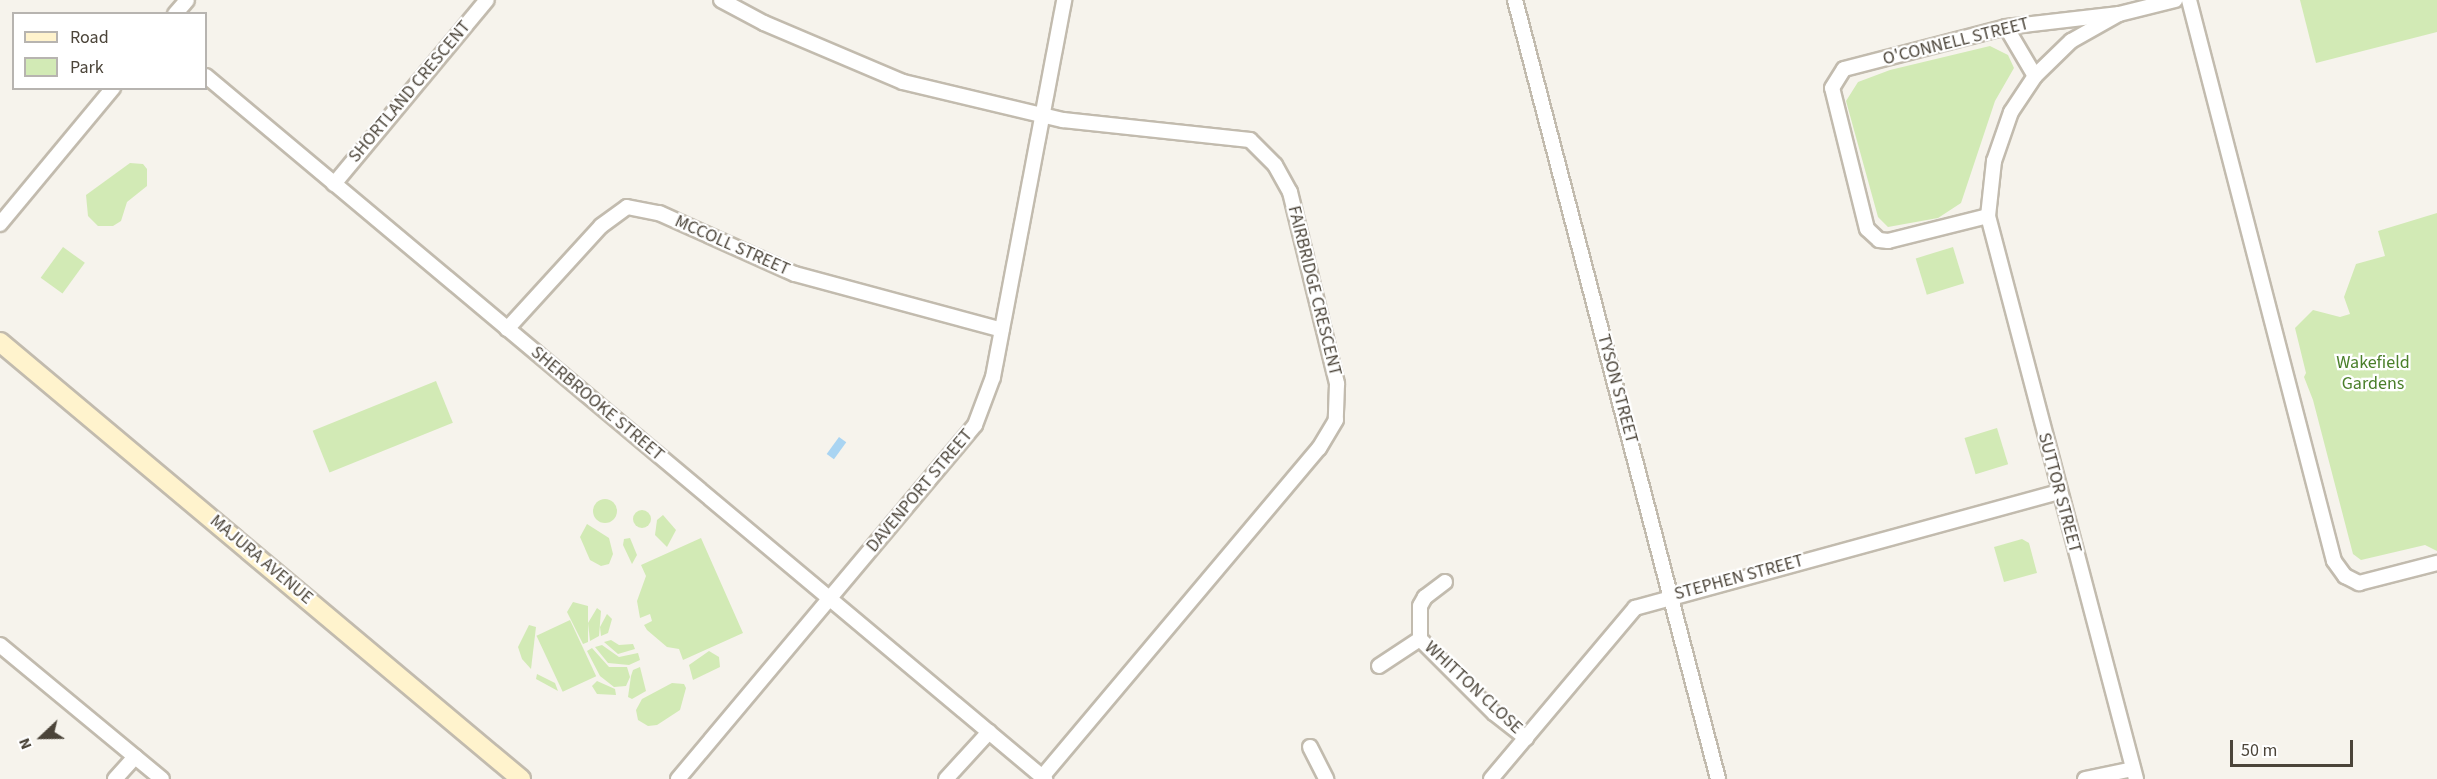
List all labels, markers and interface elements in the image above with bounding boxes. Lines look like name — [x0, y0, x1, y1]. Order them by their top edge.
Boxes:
legend — [12, 12, 207, 90]
street label: O'CONNELL STREET — [1881, 13, 2031, 71]
street label: SHORTLAND CRESCENT — [344, 17, 476, 167]
text: Road — [70, 25, 109, 50]
text: Park — [70, 55, 104, 80]
street label: FAIRBRIDGE CRESCENT — [1282, 204, 1346, 378]
street label: MCCOLL STREET — [671, 211, 793, 281]
street label: TYSON STREET — [1592, 332, 1642, 446]
street label: SHERBROOKE STREET — [526, 342, 668, 466]
park label: Wakefield Gardens — [2336, 353, 2410, 395]
street label: DAVENPORT STREET — [862, 425, 978, 557]
street label: SUTTOR STREET — [2033, 430, 2085, 556]
street label: MAJURA AVENUE — [205, 511, 317, 609]
street label: STEPHEN STREET — [1672, 550, 1806, 606]
street label: WHITTON CLOSE — [1419, 637, 1527, 739]
north arrow — [12, 707, 72, 767]
scale bar — [2233, 728, 2356, 766]
text: N — [13, 735, 38, 753]
text: 50 m — [2241, 738, 2277, 763]

